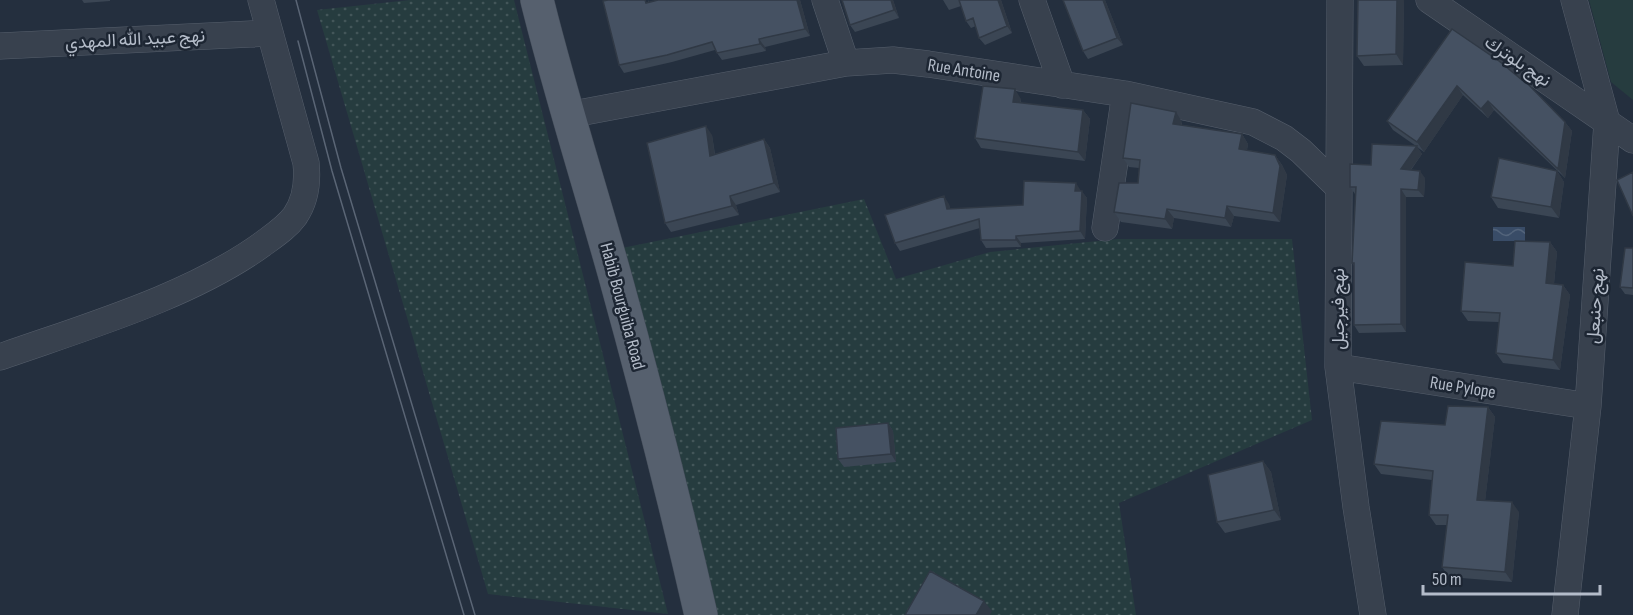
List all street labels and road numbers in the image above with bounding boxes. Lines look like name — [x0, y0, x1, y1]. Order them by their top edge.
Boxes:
street label: نهج عبيد الله المهدي — [64, 24, 206, 58]
street label: نهج بلوترك — [1480, 32, 1555, 92]
street label: Rue Antoine — [926, 54, 1002, 87]
street label: Habib Bourguiba Road — [596, 241, 650, 372]
street label: نهج حنبعل — [1582, 267, 1610, 345]
street label: نهج فيرجيل — [1328, 268, 1350, 350]
street label: Rue Pylope — [1429, 372, 1497, 403]

